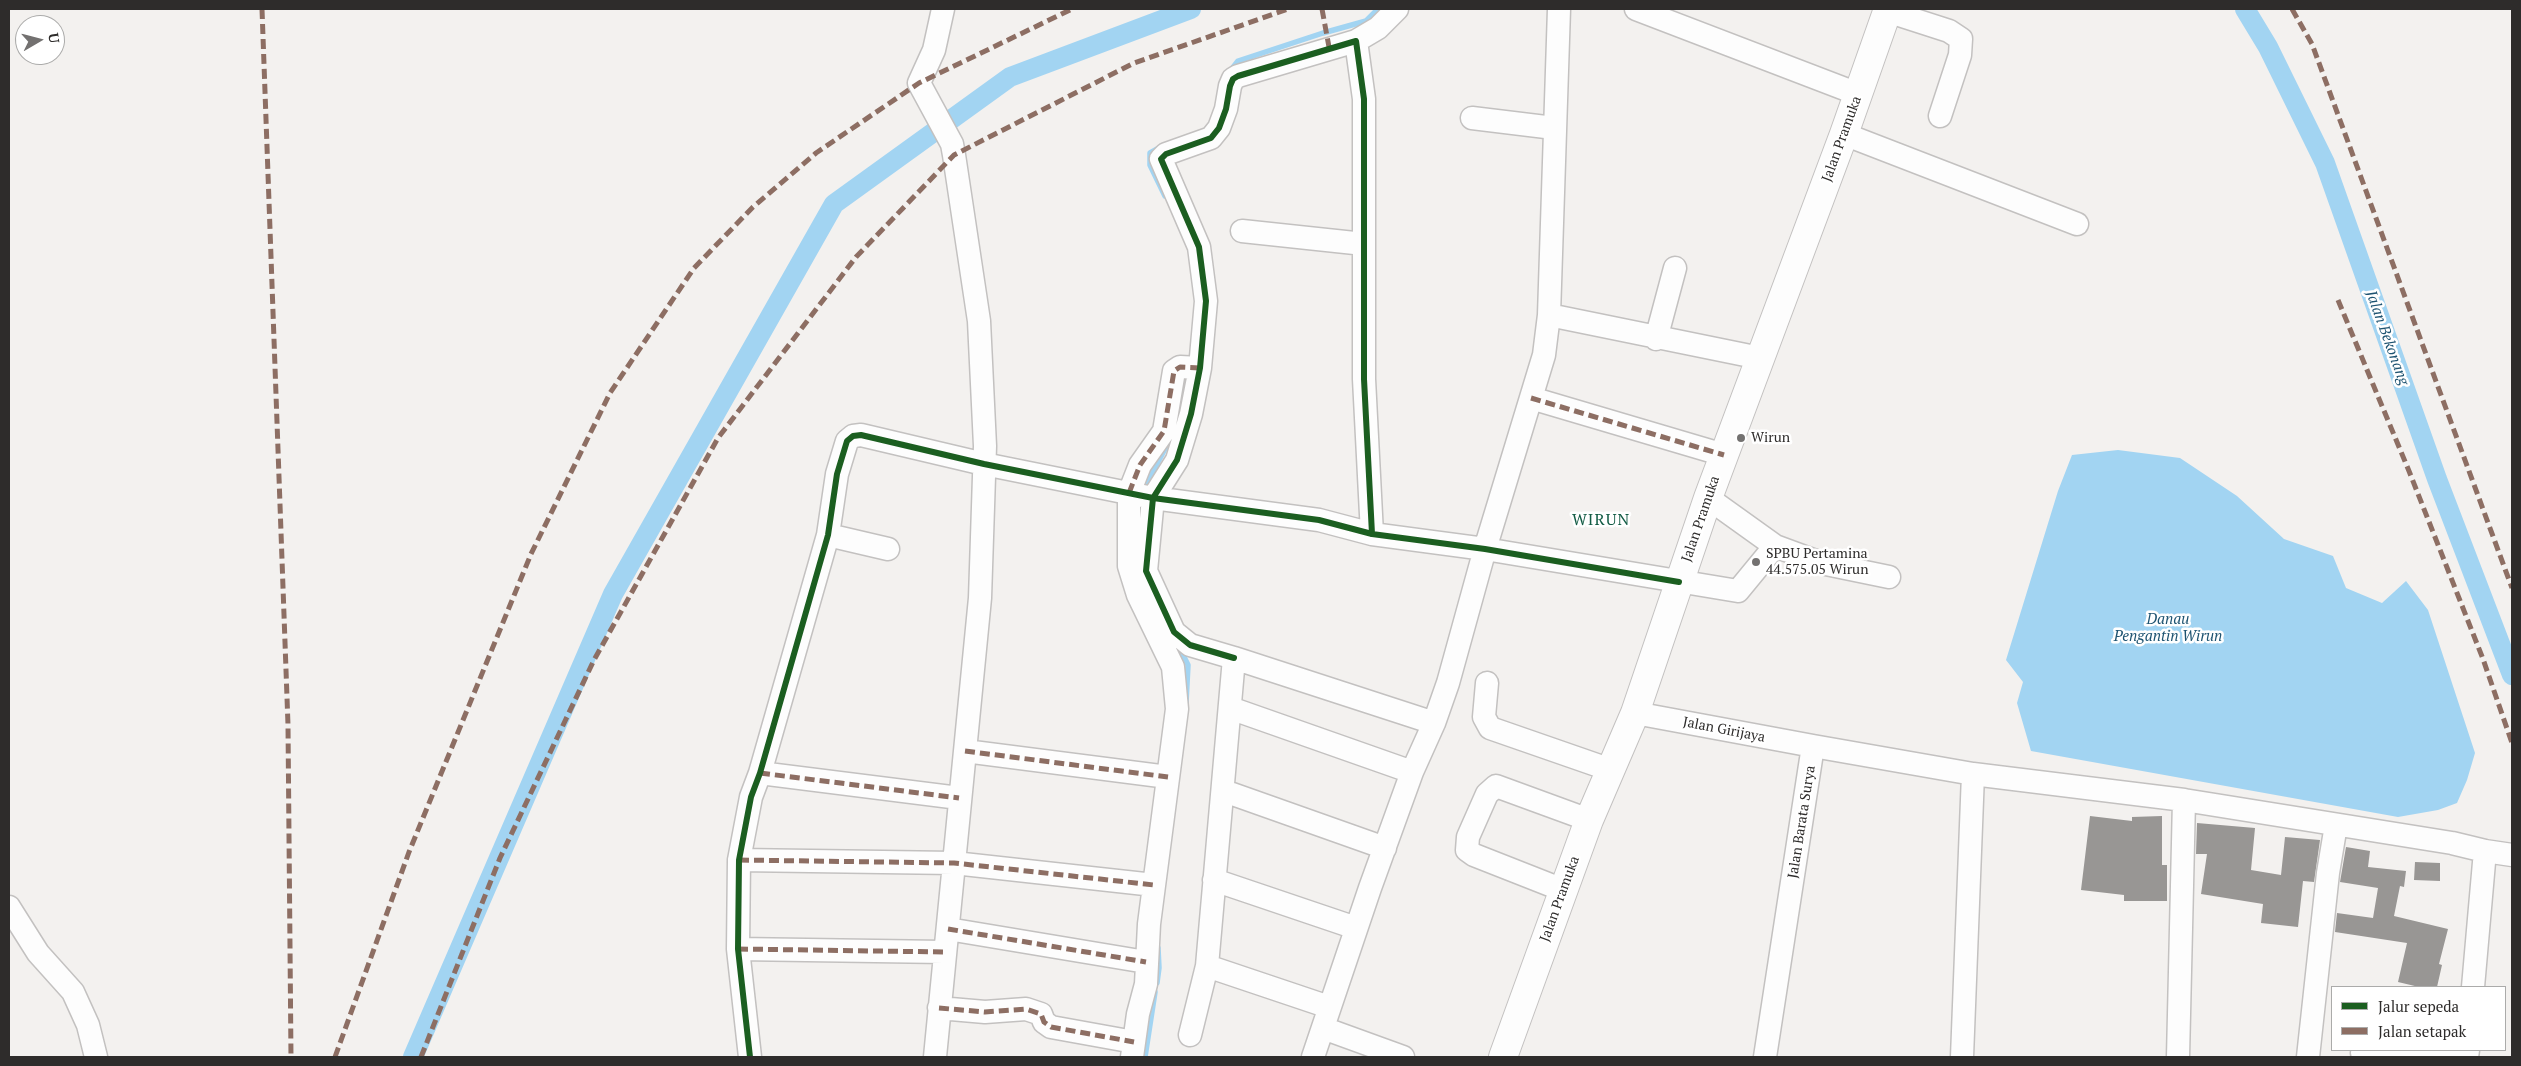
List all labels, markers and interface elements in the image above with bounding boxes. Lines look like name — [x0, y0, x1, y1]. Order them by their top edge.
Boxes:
north arrow — [15, 15, 65, 65]
text: U — [44, 32, 64, 44]
street label: Jalan Pramuka — [1819, 94, 1865, 184]
water label: Jalan Bekonang — [2362, 288, 2412, 388]
place label: Wirun — [1751, 430, 1790, 446]
marker: Wirun — [1735, 432, 1747, 444]
street label: Jalan Pramuka — [1678, 474, 1724, 564]
district label: WIRUN — [1571, 510, 1631, 530]
place label: SPBU Pertamina 44.575.05 Wirun — [1766, 546, 1868, 578]
marker: SPBU Pertamina 44.575.05 Wirun — [1750, 556, 1762, 568]
water label: Danau Pengantin Wirun — [2114, 611, 2222, 646]
street label: Jalan Girijaya — [1681, 714, 1767, 746]
street label: Jalan Barata Surya — [1785, 764, 1819, 880]
street label: Jalan Pramuka — [1537, 854, 1583, 944]
legend — [2331, 986, 2506, 1051]
text: Jalur sepeda — [2378, 996, 2459, 1016]
text: Jalan setapak — [2378, 1021, 2466, 1041]

